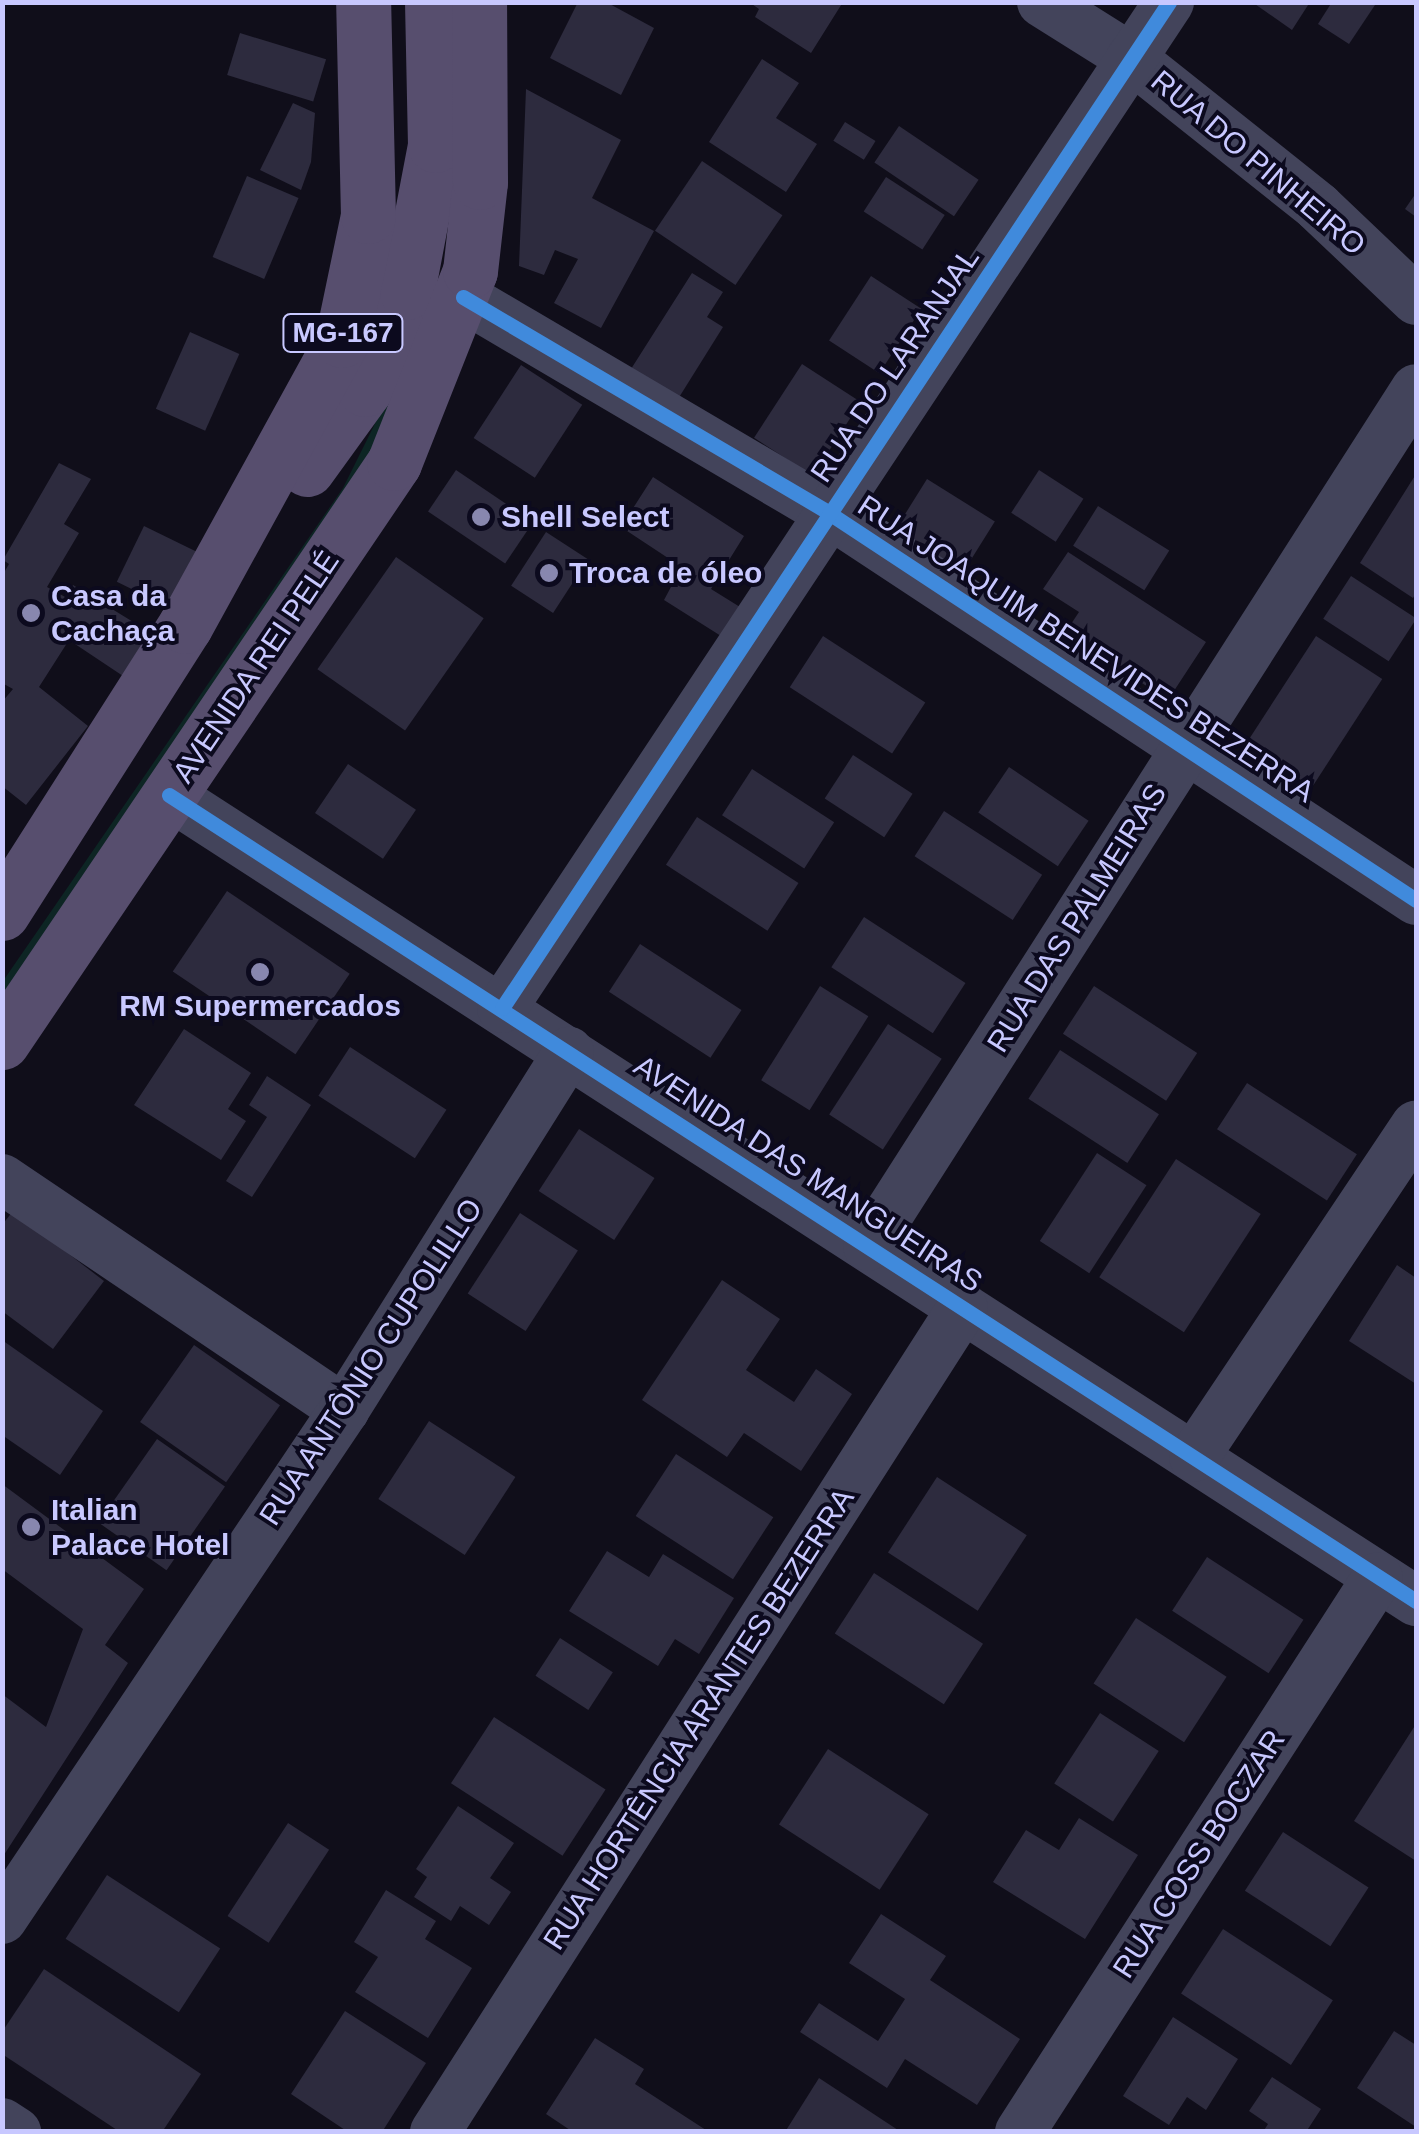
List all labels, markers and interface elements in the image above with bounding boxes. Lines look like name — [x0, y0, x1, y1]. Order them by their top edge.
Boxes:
street label: RUA DO PINHEIRO — [1143, 62, 1373, 264]
street label: RUA DO LARANJAL — [803, 240, 987, 490]
road number: MG-167 — [280, 310, 406, 356]
street label: RUA JOAQUIM BENEVIDES BEZERRA — [850, 487, 1322, 811]
place label: Shell Select — [501, 499, 669, 535]
marker: Shell Select — [470, 506, 492, 528]
street label: AVENIDA REI PELÉ — [165, 544, 347, 790]
place label: Troca de óleo — [569, 555, 762, 591]
marker: Troca de óleo — [538, 562, 560, 584]
place label: Casa da Cachaça — [51, 578, 174, 648]
marker: Casa da Cachaça — [20, 602, 42, 624]
street label: RUA DAS PALMEIRAS — [979, 777, 1175, 1059]
marker: RM Supermercados — [249, 961, 271, 983]
place label: RM Supermercados — [119, 988, 401, 1024]
street label: AVENIDA DAS MANGUEIRAS — [626, 1047, 990, 1301]
street label: RUA ANTÔNIO CUPOLILLO — [251, 1191, 491, 1533]
street label: RUA HORTÊNCIA ARANTES BEZERRA — [535, 1479, 863, 1959]
place label: Italian Palace Hotel — [51, 1492, 229, 1562]
marker: Italian Palace Hotel — [20, 1516, 42, 1538]
street label: RUA COSS BOCZAR — [1105, 1723, 1293, 1985]

